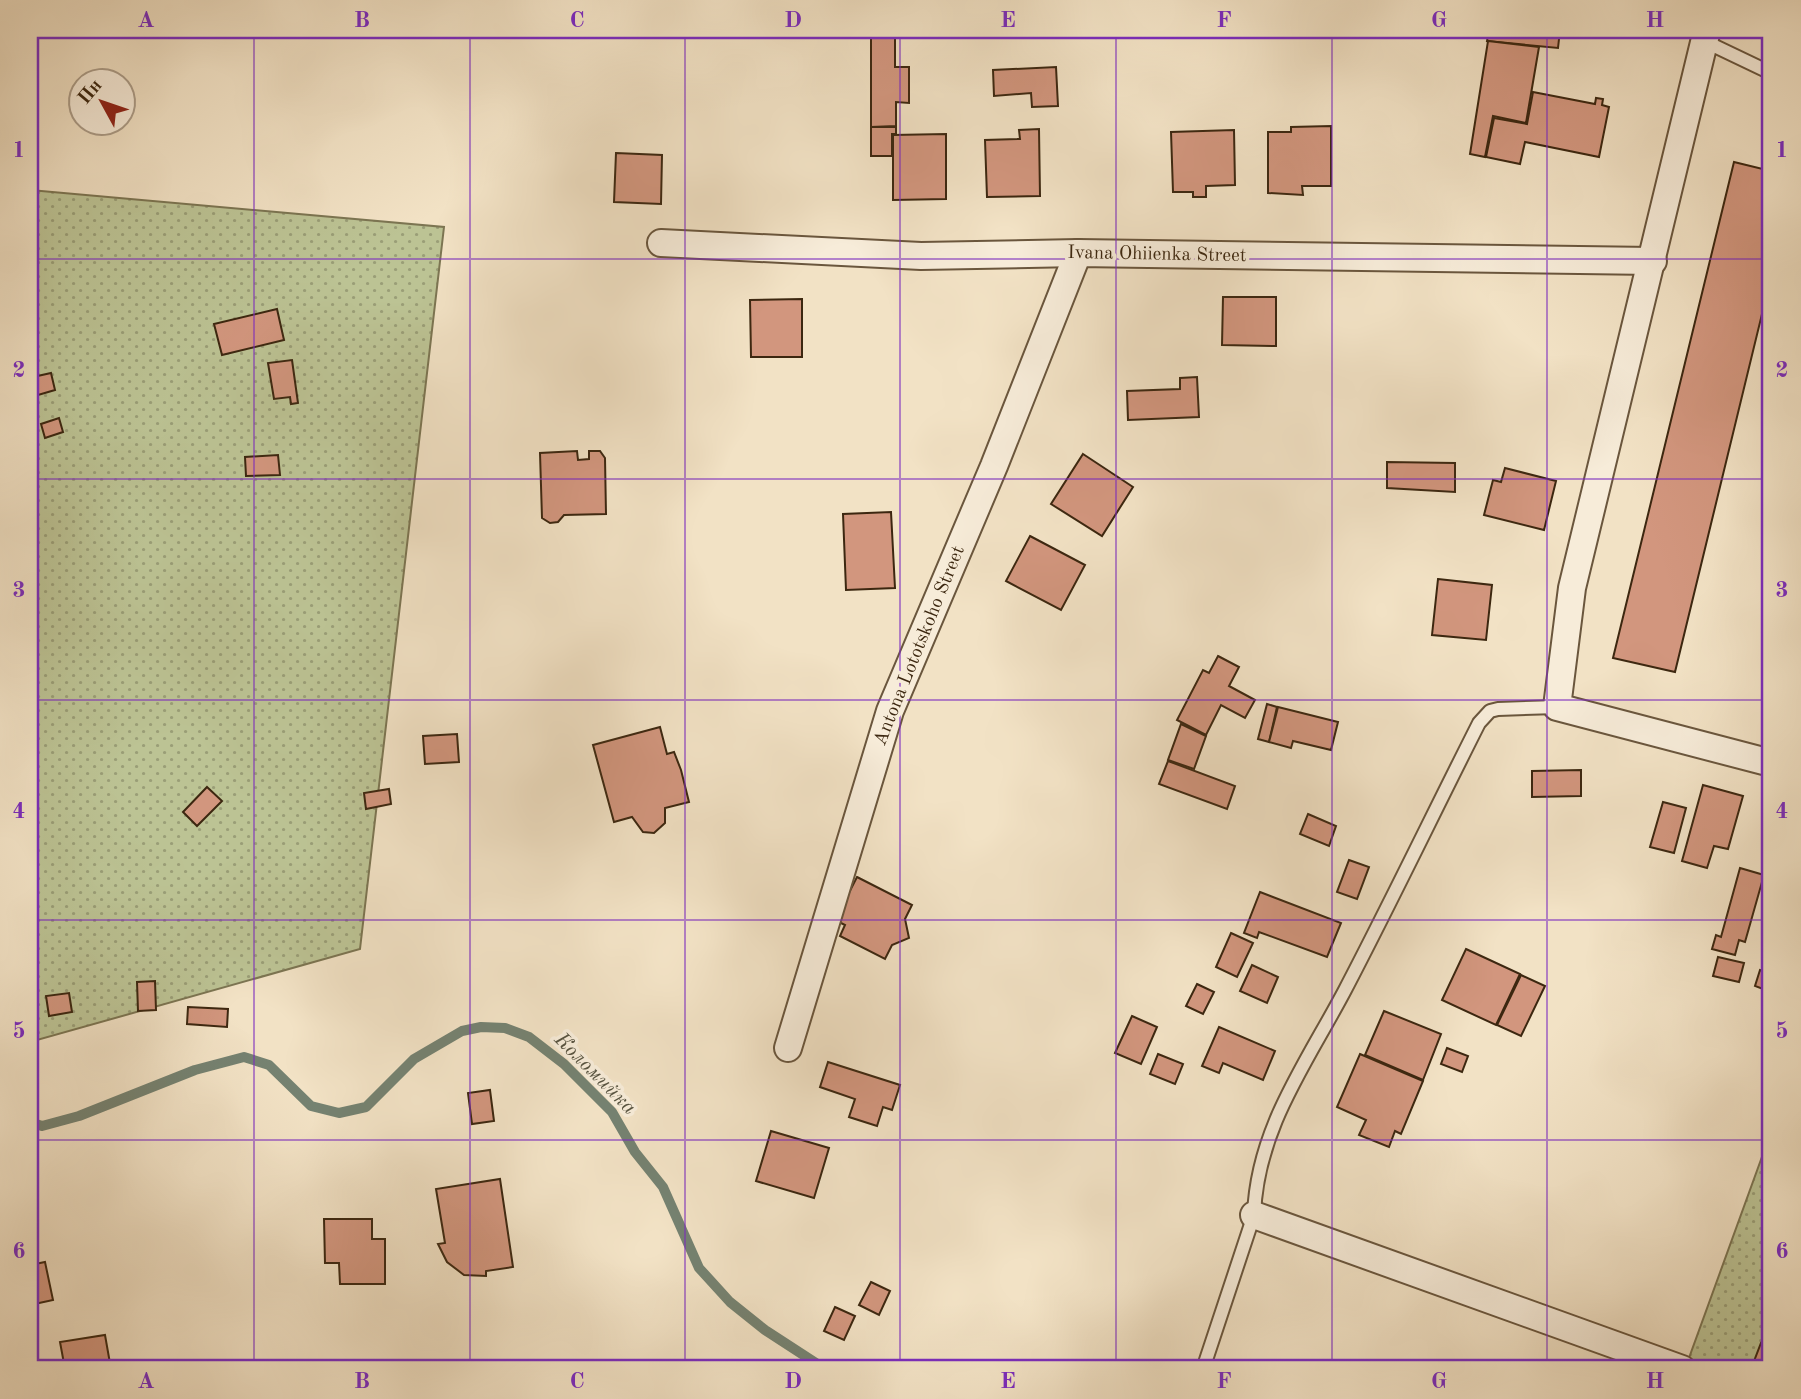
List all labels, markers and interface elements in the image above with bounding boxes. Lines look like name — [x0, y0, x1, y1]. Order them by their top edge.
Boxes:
text: A — [137, 9, 155, 32]
text: B — [354, 9, 370, 32]
text: C — [569, 9, 585, 32]
text: D — [784, 9, 802, 32]
text: E — [1000, 9, 1016, 32]
text: F — [1216, 9, 1232, 32]
text: G — [1431, 9, 1447, 32]
text: H — [1646, 9, 1664, 32]
north arrow — [66, 66, 136, 136]
text: Пн — [75, 77, 107, 109]
text: 1 — [12, 139, 26, 162]
text: 1 — [1775, 139, 1789, 162]
street label: Ivana Ohiienka Street — [1067, 244, 1247, 266]
text: 2 — [12, 359, 26, 382]
text: 2 — [1775, 359, 1789, 382]
street label: Antona Lototskoho Street — [871, 543, 969, 749]
text: 3 — [12, 579, 26, 602]
text: 3 — [1775, 579, 1789, 602]
text: 4 — [12, 800, 26, 823]
text: 4 — [1775, 800, 1789, 823]
text: 5 — [12, 1020, 26, 1043]
text: 5 — [1775, 1020, 1789, 1043]
water label: Коломийка — [549, 1028, 640, 1119]
text: 6 — [12, 1240, 26, 1263]
text: 6 — [1775, 1240, 1789, 1263]
text: A — [137, 1370, 155, 1393]
text: B — [354, 1370, 370, 1393]
text: C — [569, 1370, 585, 1393]
text: D — [784, 1370, 802, 1393]
text: E — [1000, 1370, 1016, 1393]
text: F — [1216, 1370, 1232, 1393]
text: G — [1431, 1370, 1447, 1393]
text: H — [1646, 1370, 1664, 1393]

